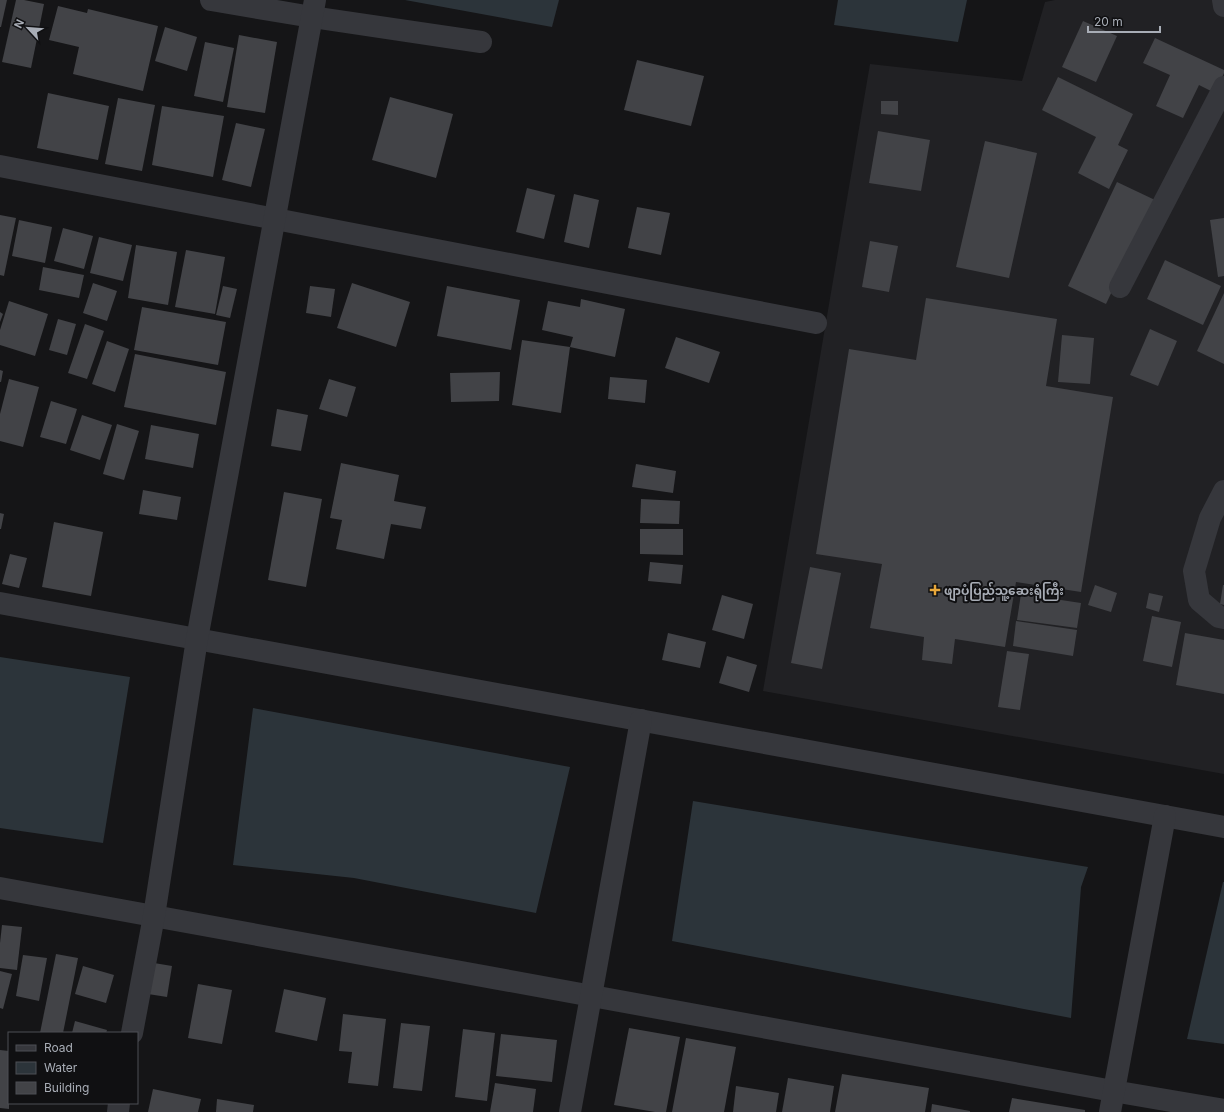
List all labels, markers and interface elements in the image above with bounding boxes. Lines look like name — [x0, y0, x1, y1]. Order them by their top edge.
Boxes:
north arrow — [8, 8, 48, 48]
scale bar — [1088, 8, 1160, 34]
text: 20 m — [1094, 14, 1123, 29]
text: N — [11, 17, 27, 30]
place label: ဖျာပုံပြည်သူ့ဆေးရုံကြီး — [944, 581, 1064, 602]
marker: ဖျာပုံပြည်သူ့ဆေးရုံကြီး — [929, 584, 941, 596]
legend — [8, 1032, 138, 1104]
text: Road — [44, 1040, 73, 1055]
text: Water — [44, 1060, 78, 1075]
text: Building — [44, 1080, 89, 1095]

